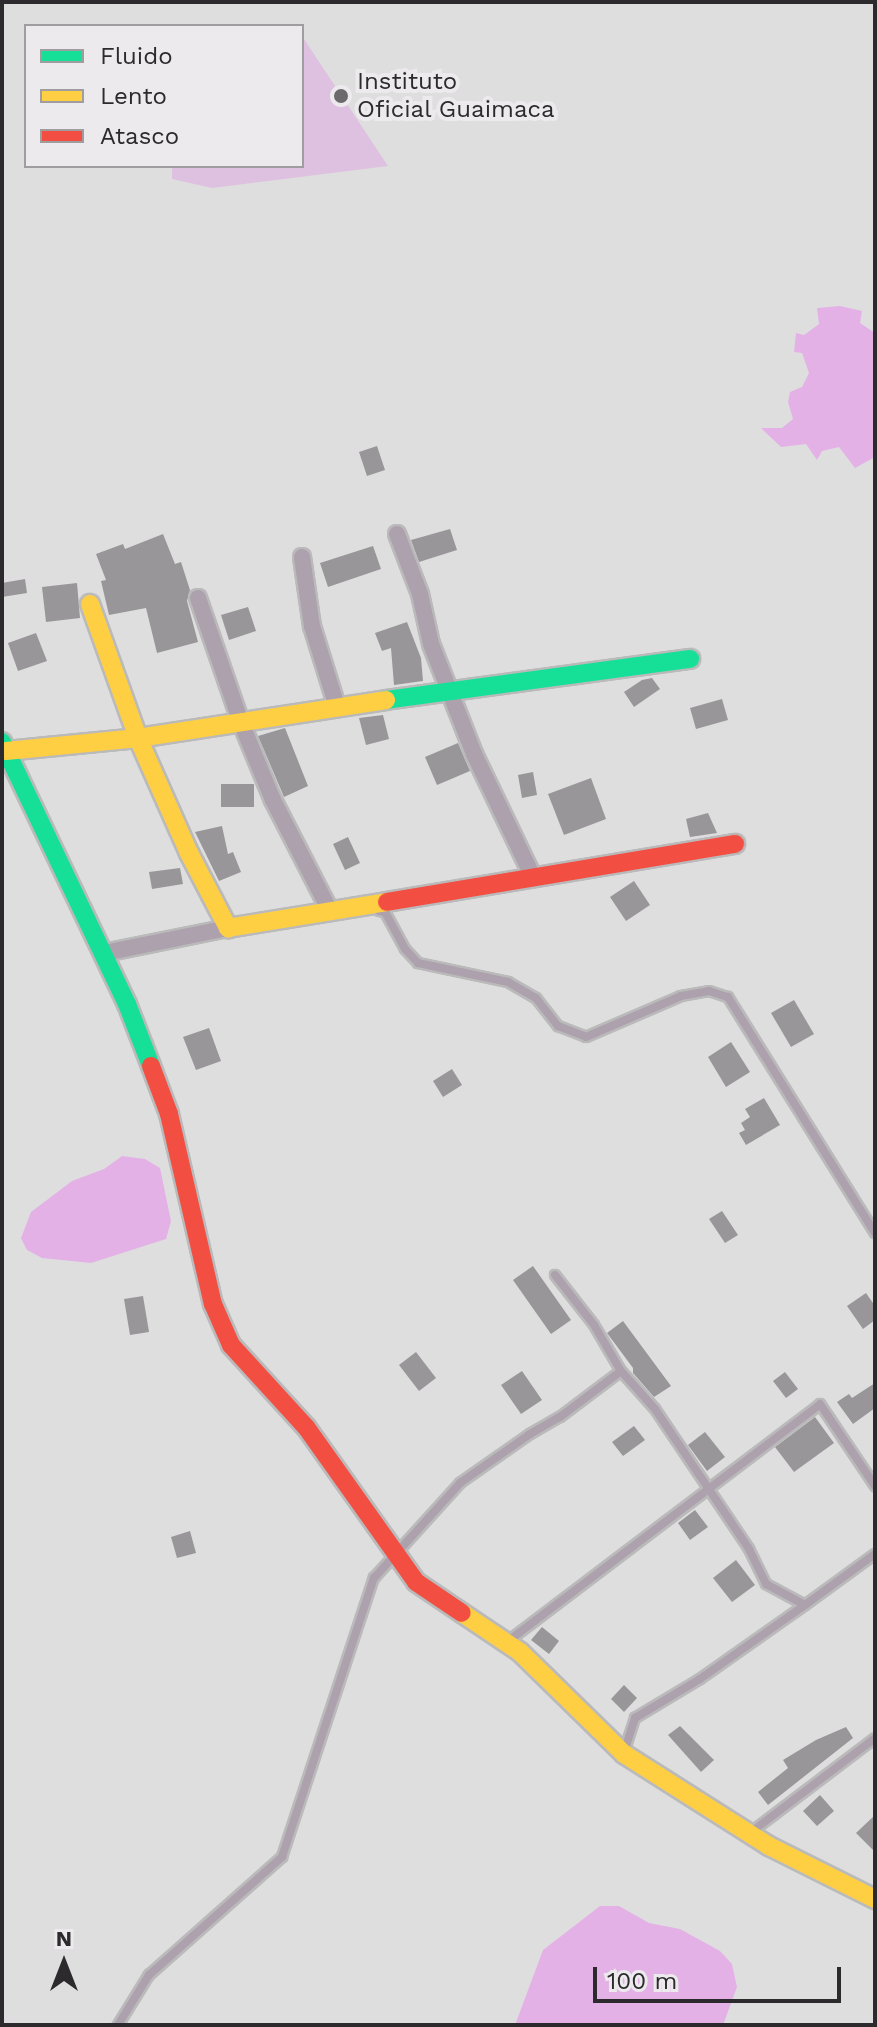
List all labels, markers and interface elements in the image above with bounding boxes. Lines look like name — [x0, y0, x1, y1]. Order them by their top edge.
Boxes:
legend — [24, 24, 304, 168]
text: Fluido — [100, 42, 173, 70]
place label: Instituto Oficial Guaimaca — [357, 68, 555, 124]
text: Lento — [100, 82, 167, 110]
marker: Instituto Oficial Guaimaca — [332, 87, 350, 105]
text: Atasco — [100, 122, 179, 150]
north arrow — [24, 1923, 104, 2003]
text: N — [56, 1926, 72, 1951]
scale bar — [597, 1951, 845, 2001]
text: 100 m — [607, 1967, 677, 1995]

